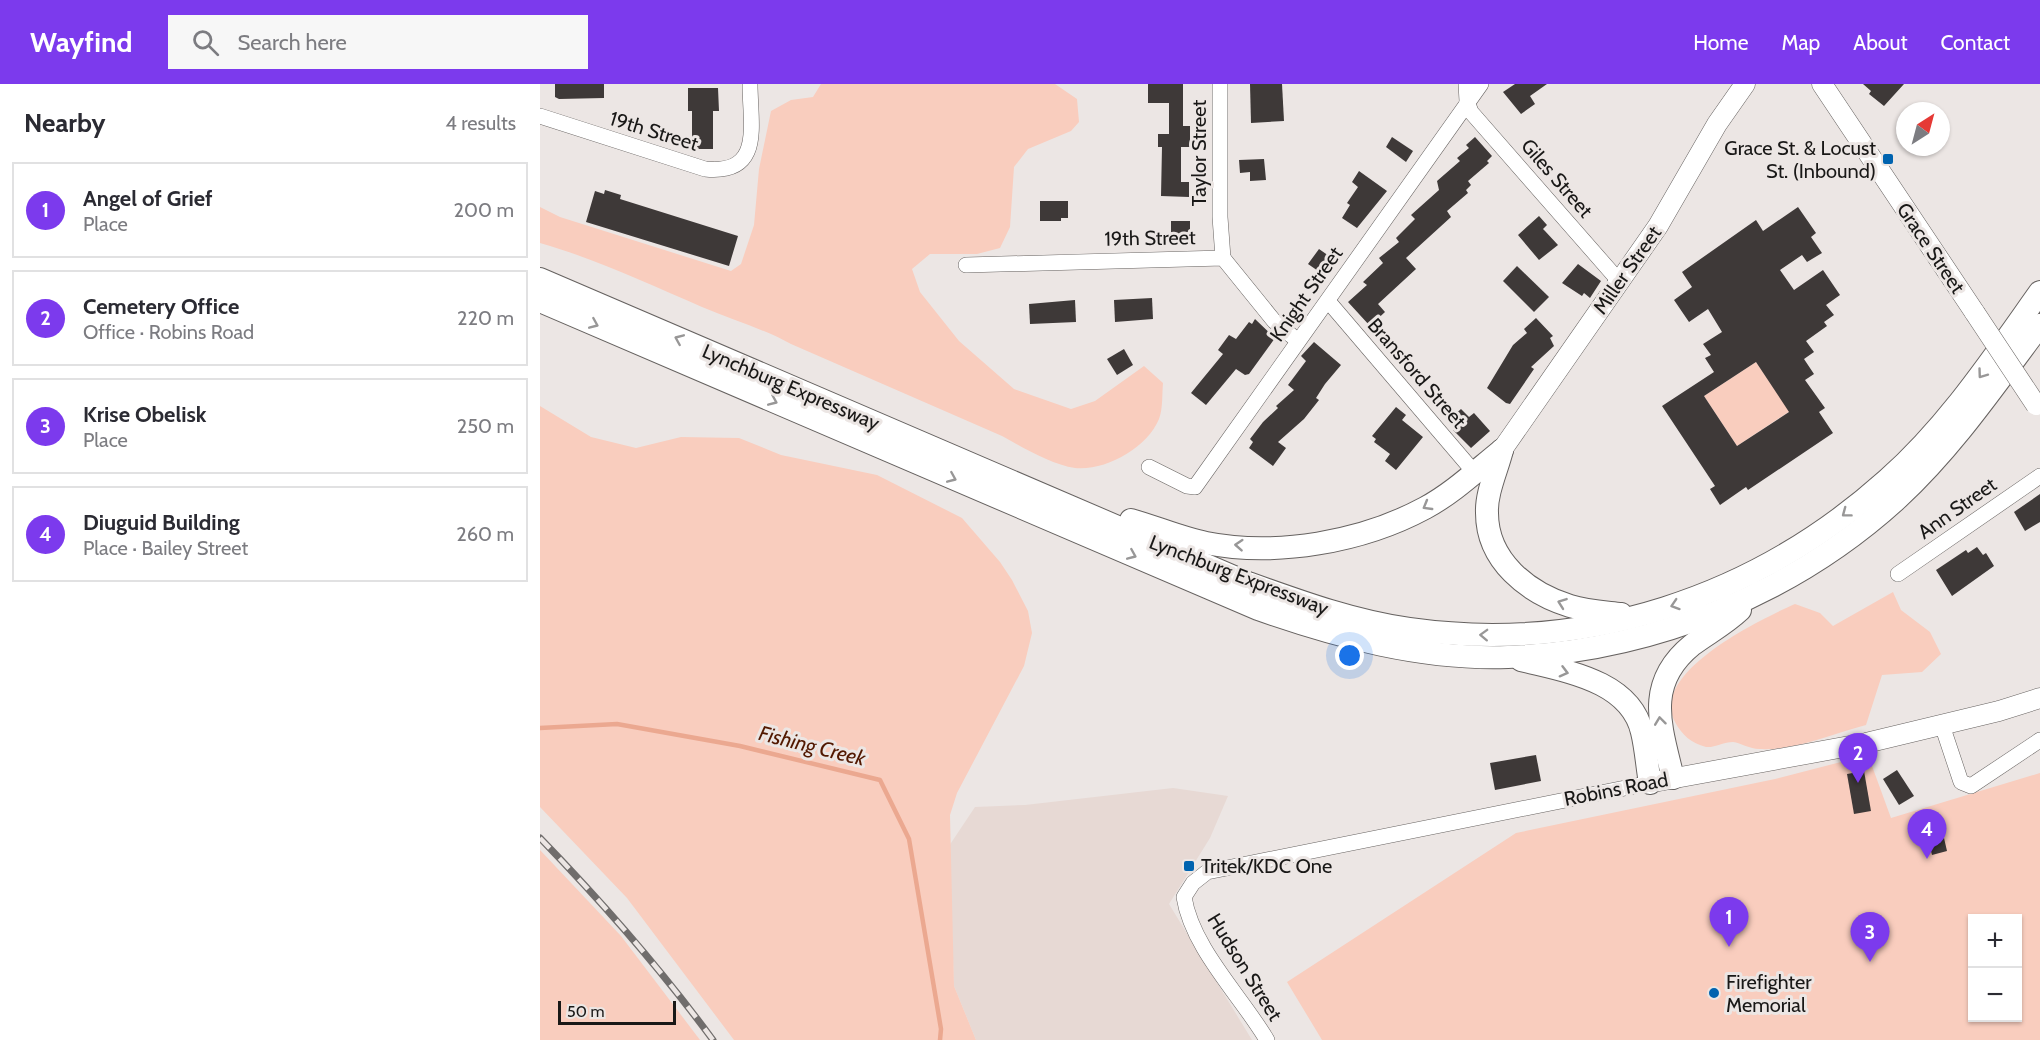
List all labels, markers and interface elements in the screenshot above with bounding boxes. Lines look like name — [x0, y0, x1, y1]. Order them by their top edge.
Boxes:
search box — [168, 15, 588, 69]
text: Wayfind — [30, 25, 132, 59]
icon: search — [189, 26, 222, 59]
text: Search here — [237, 29, 347, 56]
text: Home — [1693, 30, 1749, 55]
text: Map — [1782, 30, 1820, 55]
text: About — [1853, 30, 1907, 55]
text: Contact — [1940, 30, 2010, 55]
street label: Taylor Street — [1187, 99, 1211, 206]
north arrow — [1896, 102, 1950, 156]
street label: 19th Street — [607, 106, 701, 156]
text: Nearby — [24, 107, 105, 139]
text: 4 results — [445, 111, 516, 135]
street label: Giles Street — [1516, 134, 1598, 223]
place label: Grace St. & Locust St. (Inbound) — [1724, 136, 1876, 183]
marker: Grace St. & Locust St. (Inbound) — [1881, 152, 1895, 166]
text: Angel of Grief — [83, 185, 213, 212]
text: 1 — [42, 198, 49, 222]
text: 200 m — [454, 198, 514, 222]
street label: Grace Street — [1892, 198, 1970, 298]
text: Place — [83, 212, 128, 236]
street label: Miller Street — [1588, 221, 1666, 319]
street label: 19th Street — [1104, 225, 1196, 251]
street label: Knight Street — [1265, 242, 1348, 346]
text: Cemetery Office — [83, 293, 239, 320]
text: 2 — [40, 306, 51, 330]
text: 220 m — [457, 306, 514, 330]
street label: Bransford Street — [1363, 313, 1471, 433]
one-way arrow — [587, 317, 598, 329]
text: Office · Robins Road — [83, 320, 254, 344]
one-way arrow — [675, 334, 686, 346]
street label: Lynchburg Expressway — [699, 339, 883, 435]
one-way arrow — [1978, 368, 1989, 379]
one-way arrow — [767, 394, 778, 406]
text: Krise Obelisk — [83, 401, 206, 428]
text: 3 — [40, 414, 51, 438]
text: 250 m — [457, 414, 514, 438]
text: Place — [83, 428, 128, 452]
one-way arrow — [946, 471, 957, 483]
street label: Ann Street — [1913, 472, 2001, 544]
one-way arrow — [1423, 499, 1433, 511]
one-way arrow — [1842, 506, 1853, 517]
text: Diuguid Building — [83, 509, 240, 536]
text: 4 — [39, 522, 52, 546]
text: 260 m — [456, 522, 514, 546]
street label: Lynchburg Expressway — [1146, 530, 1332, 620]
text: Place · Bailey Street — [83, 536, 248, 560]
one-way arrow — [1235, 539, 1244, 552]
one-way arrow — [1125, 547, 1136, 559]
one-way arrow — [1557, 598, 1568, 611]
one-way arrow — [1670, 598, 1681, 610]
one-way arrow — [1479, 629, 1488, 641]
your location — [1335, 641, 1364, 670]
one-way arrow — [1559, 664, 1569, 677]
one-way arrow — [1655, 716, 1667, 725]
water label: Fishing Creek — [756, 720, 869, 771]
pin: 2 — [1838, 734, 1878, 783]
street label: Robins Road — [1562, 767, 1670, 811]
pin: 4 — [1908, 810, 1946, 859]
place label: Tritek/KDC One — [1201, 854, 1332, 878]
marker: Tritek/KDC One — [1182, 859, 1196, 873]
pin: 1 — [1710, 898, 1748, 947]
street label: Hudson Street — [1203, 909, 1288, 1025]
pin: 3 — [1850, 912, 1890, 962]
map controls — [1968, 914, 2022, 1022]
button: + — [1968, 914, 2022, 968]
button: − — [1968, 968, 2022, 1022]
place label: Firefighter Memorial — [1726, 970, 1812, 1017]
marker: Firefighter Memorial — [1707, 986, 1721, 1000]
scale bar — [558, 998, 676, 1026]
text: 50 m — [567, 1002, 604, 1021]

